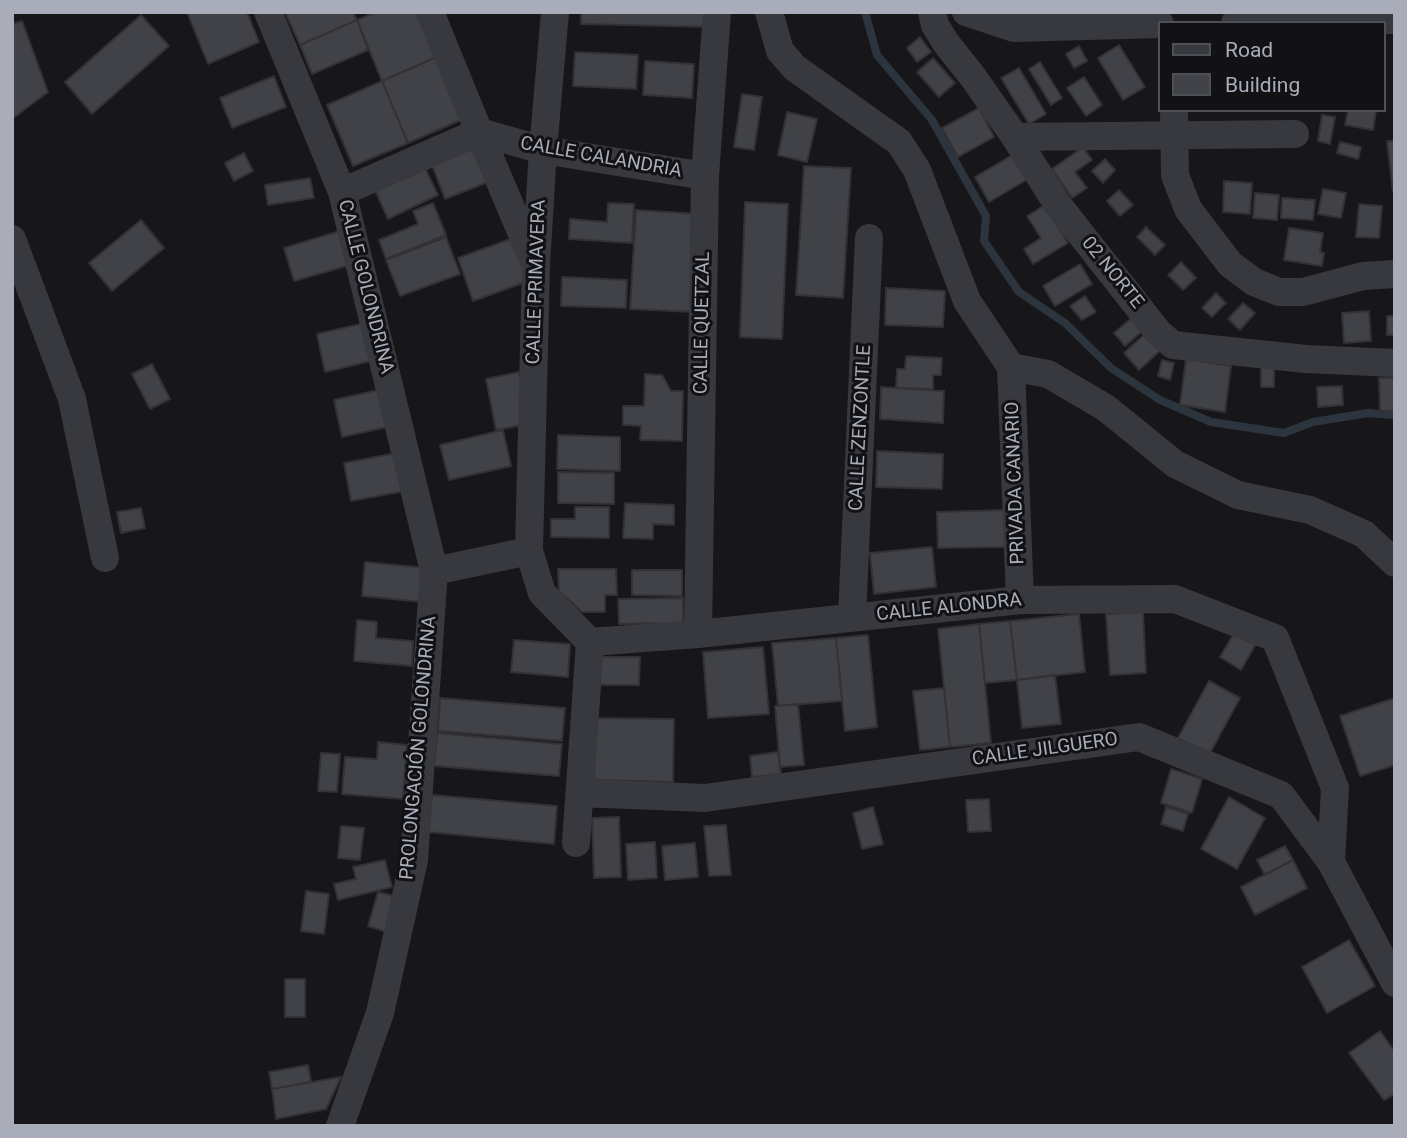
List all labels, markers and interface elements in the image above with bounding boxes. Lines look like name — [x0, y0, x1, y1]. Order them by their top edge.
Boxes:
legend — [1158, 21, 1386, 112]
text: Road — [1225, 38, 1273, 62]
text: Building — [1225, 73, 1300, 97]
street label: CALLE CALANDRIA — [518, 133, 684, 183]
street label: CALLE GOLONDRINA — [332, 198, 398, 376]
street label: CALLE PRIMAVERA — [523, 199, 551, 365]
street label: 02 NORTE — [1076, 232, 1148, 314]
street label: CALLE QUETZAL — [690, 252, 716, 394]
street label: CALLE ZENZONTLE — [845, 344, 877, 512]
street label: PRIVADA CANARIO — [1002, 401, 1030, 565]
street label: CALLE ALONDRA — [875, 589, 1023, 627]
street label: PROLONGACIÓN GOLONDRINA — [396, 615, 442, 881]
street label: CALLE JILGUERO — [971, 728, 1119, 772]

